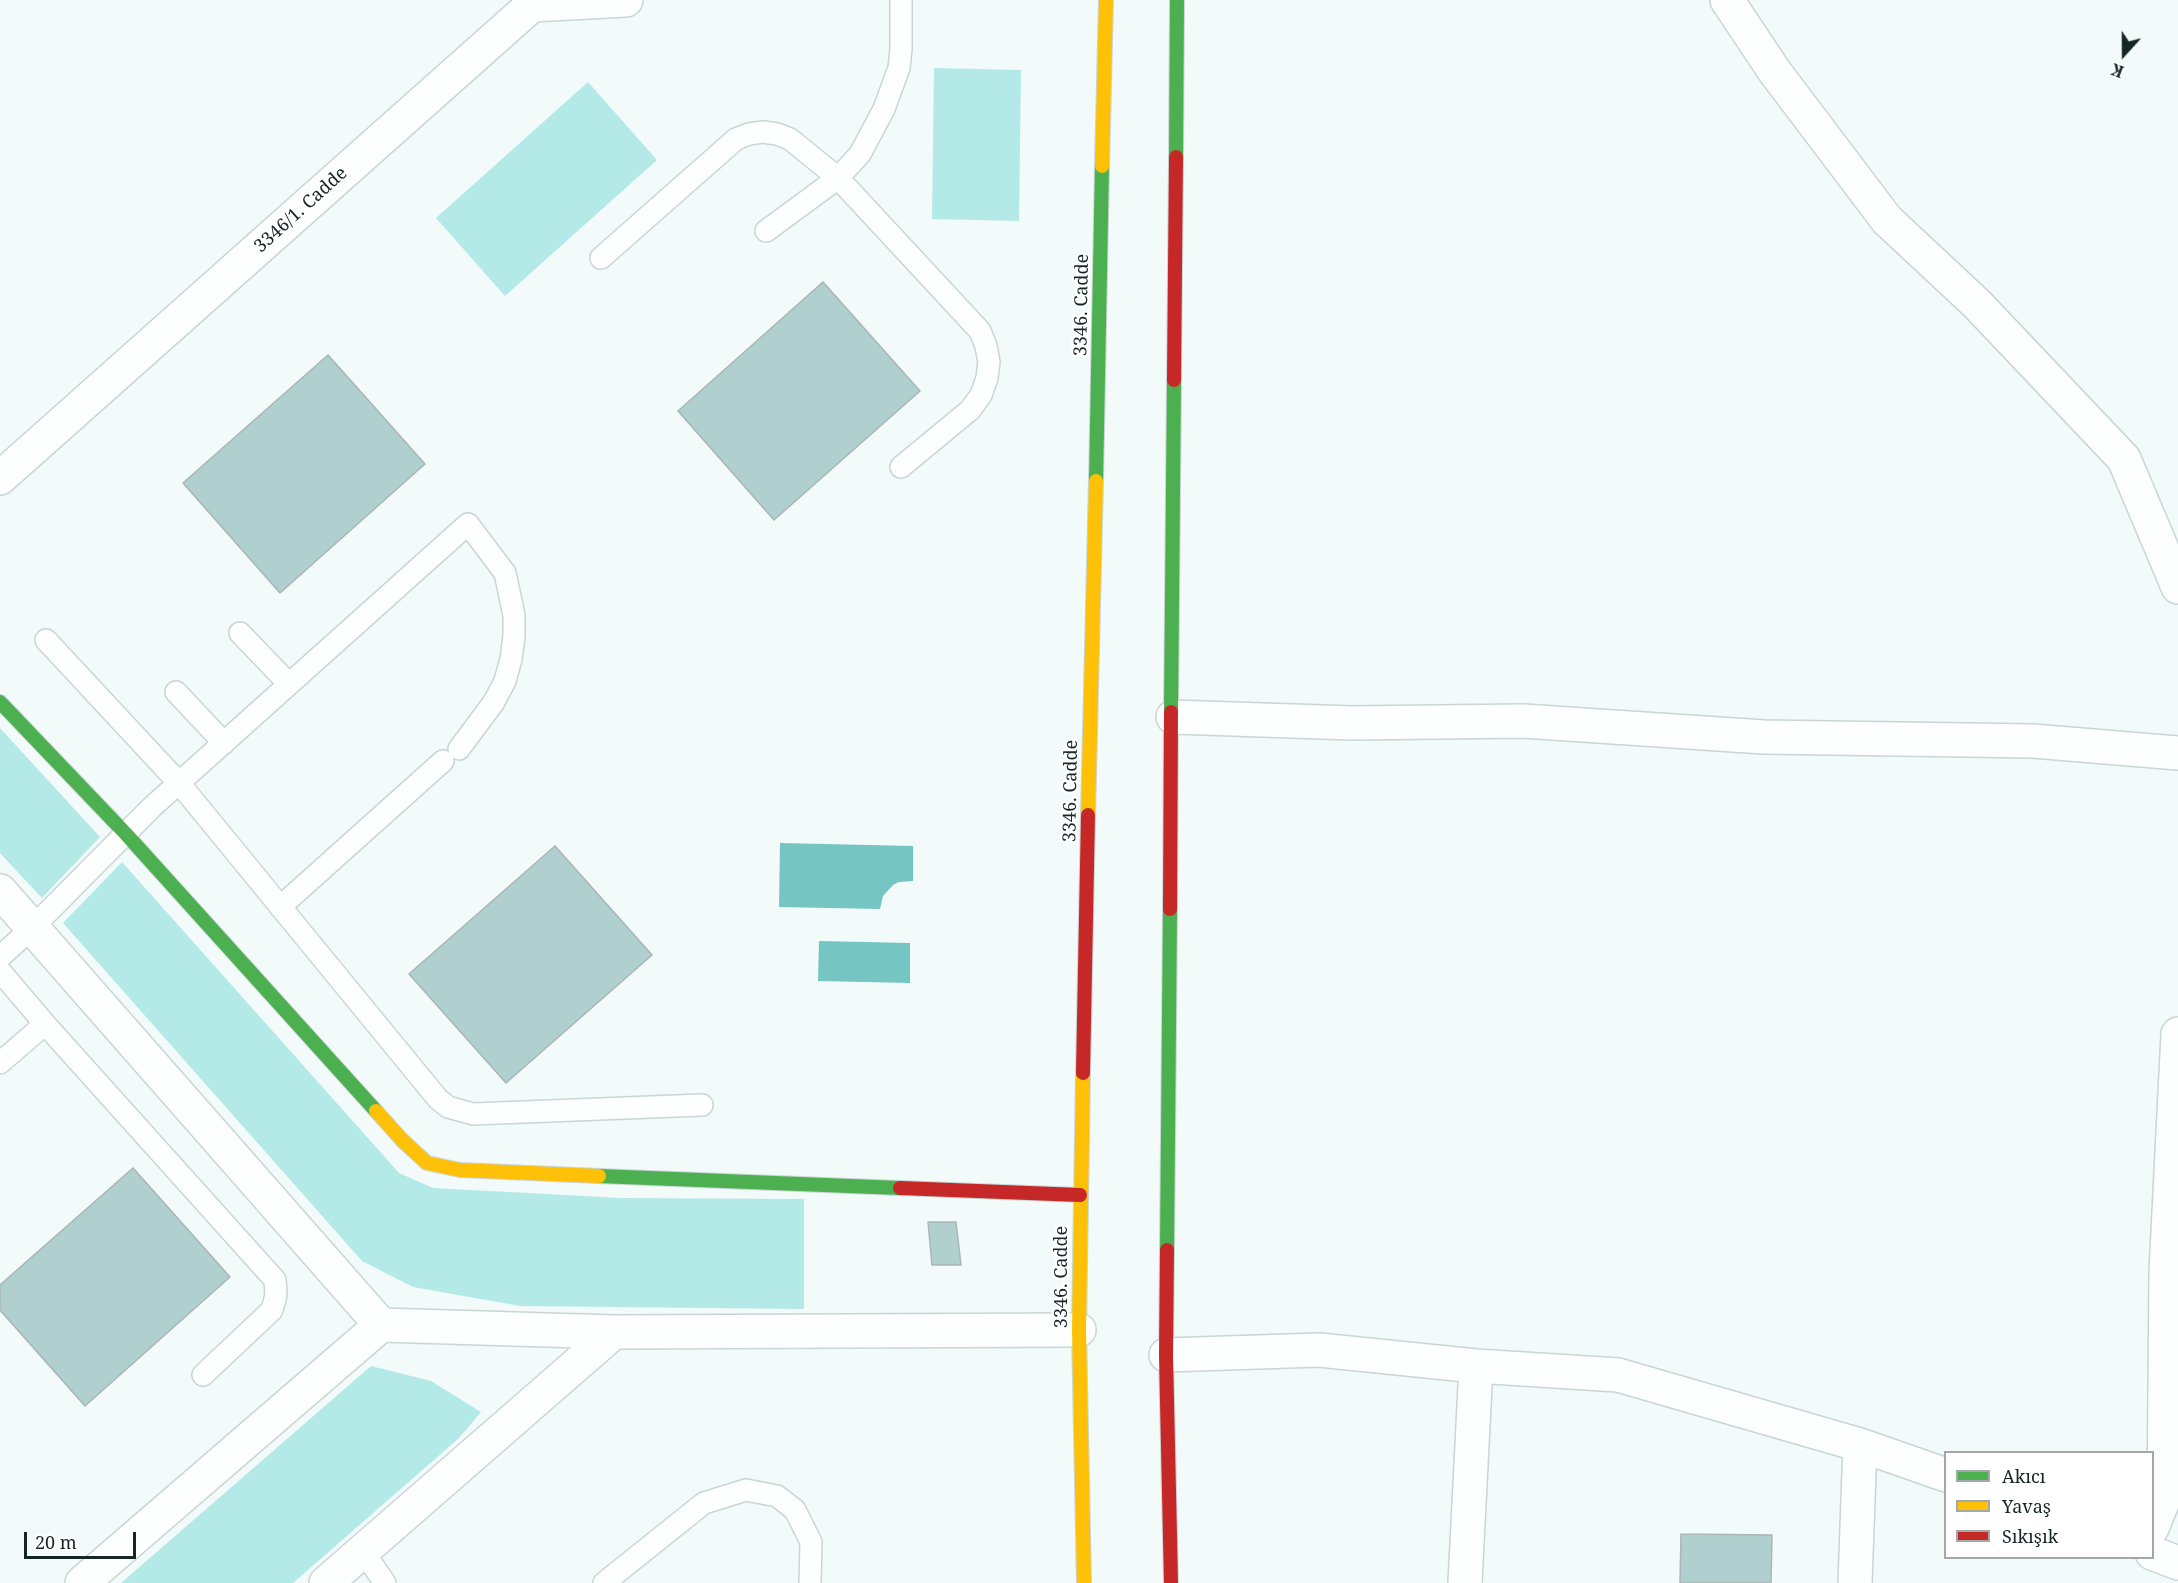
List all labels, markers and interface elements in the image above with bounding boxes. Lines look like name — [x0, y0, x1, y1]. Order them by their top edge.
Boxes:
north arrow — [2094, 24, 2154, 84]
text: K — [2108, 58, 2127, 83]
street label: 3346/1. Cadde — [250, 163, 352, 257]
street label: 3346. Cadde — [1070, 254, 1094, 356]
street label: 3346. Cadde — [1059, 740, 1083, 842]
street label: 3346. Cadde — [1051, 1226, 1073, 1328]
legend — [1944, 1451, 2154, 1559]
text: Akıcı — [2002, 1464, 2046, 1488]
text: Yavaş — [2002, 1494, 2051, 1518]
scale bar — [27, 1520, 140, 1558]
text: Sıkışık — [2002, 1524, 2058, 1548]
text: 20 m — [35, 1530, 77, 1554]

